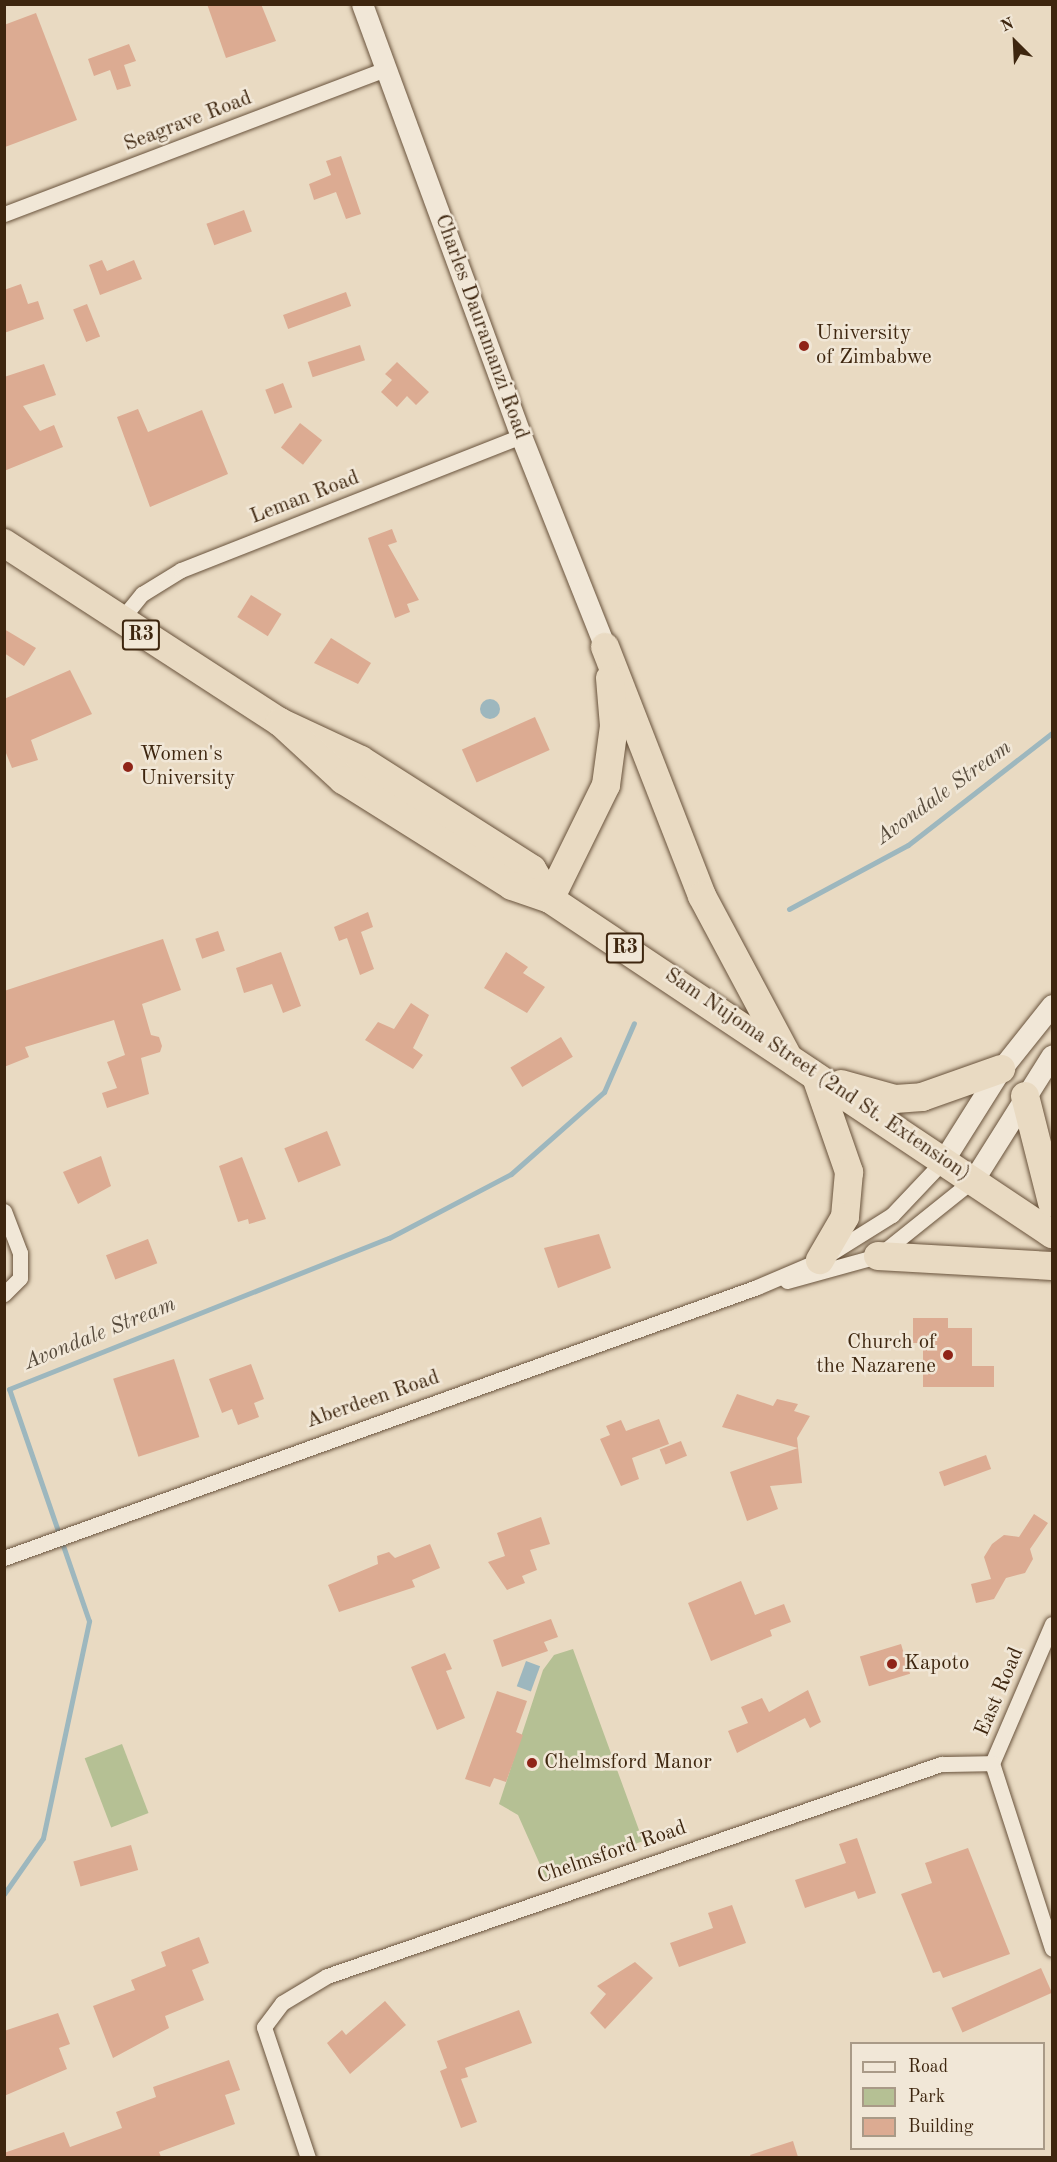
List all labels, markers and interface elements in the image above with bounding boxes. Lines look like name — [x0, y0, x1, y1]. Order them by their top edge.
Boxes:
north arrow — [985, 12, 1045, 72]
text: N — [999, 16, 1017, 35]
street label: Seagrave Road — [120, 86, 256, 158]
street label: Charles Dauramanzi Road — [429, 211, 533, 443]
place label: University of Zimbabwe — [816, 321, 932, 371]
marker: University of Zimbabwe — [797, 339, 811, 353]
street label: Leman Road — [247, 466, 363, 530]
road number: R3 — [122, 618, 160, 652]
water label: Avondale Stream — [871, 735, 1017, 851]
place label: Women's University — [140, 742, 235, 792]
marker: Women's University — [121, 760, 135, 774]
road number: R3 — [606, 931, 644, 965]
street label: Sam Nujoma Street (2nd St. Extension) — [659, 963, 975, 1187]
water label: Avondale Stream — [20, 1292, 180, 1376]
place label: Church of the Nazarene — [816, 1330, 936, 1380]
marker: Church of the Nazarene — [941, 1348, 955, 1362]
street label: Aberdeen Road — [303, 1365, 443, 1435]
street label: East Road — [970, 1644, 1030, 1740]
place label: Kapoto — [904, 1651, 969, 1677]
marker: Kapoto — [885, 1657, 899, 1671]
place label: Chelmsford Manor — [544, 1750, 712, 1776]
marker: Chelmsford Manor — [525, 1756, 539, 1770]
street label: Chelmsford Road — [534, 1816, 690, 1890]
legend — [850, 2042, 1045, 2150]
text: Road — [908, 2058, 948, 2076]
text: Park — [908, 2088, 945, 2106]
text: Building — [908, 2118, 973, 2136]

